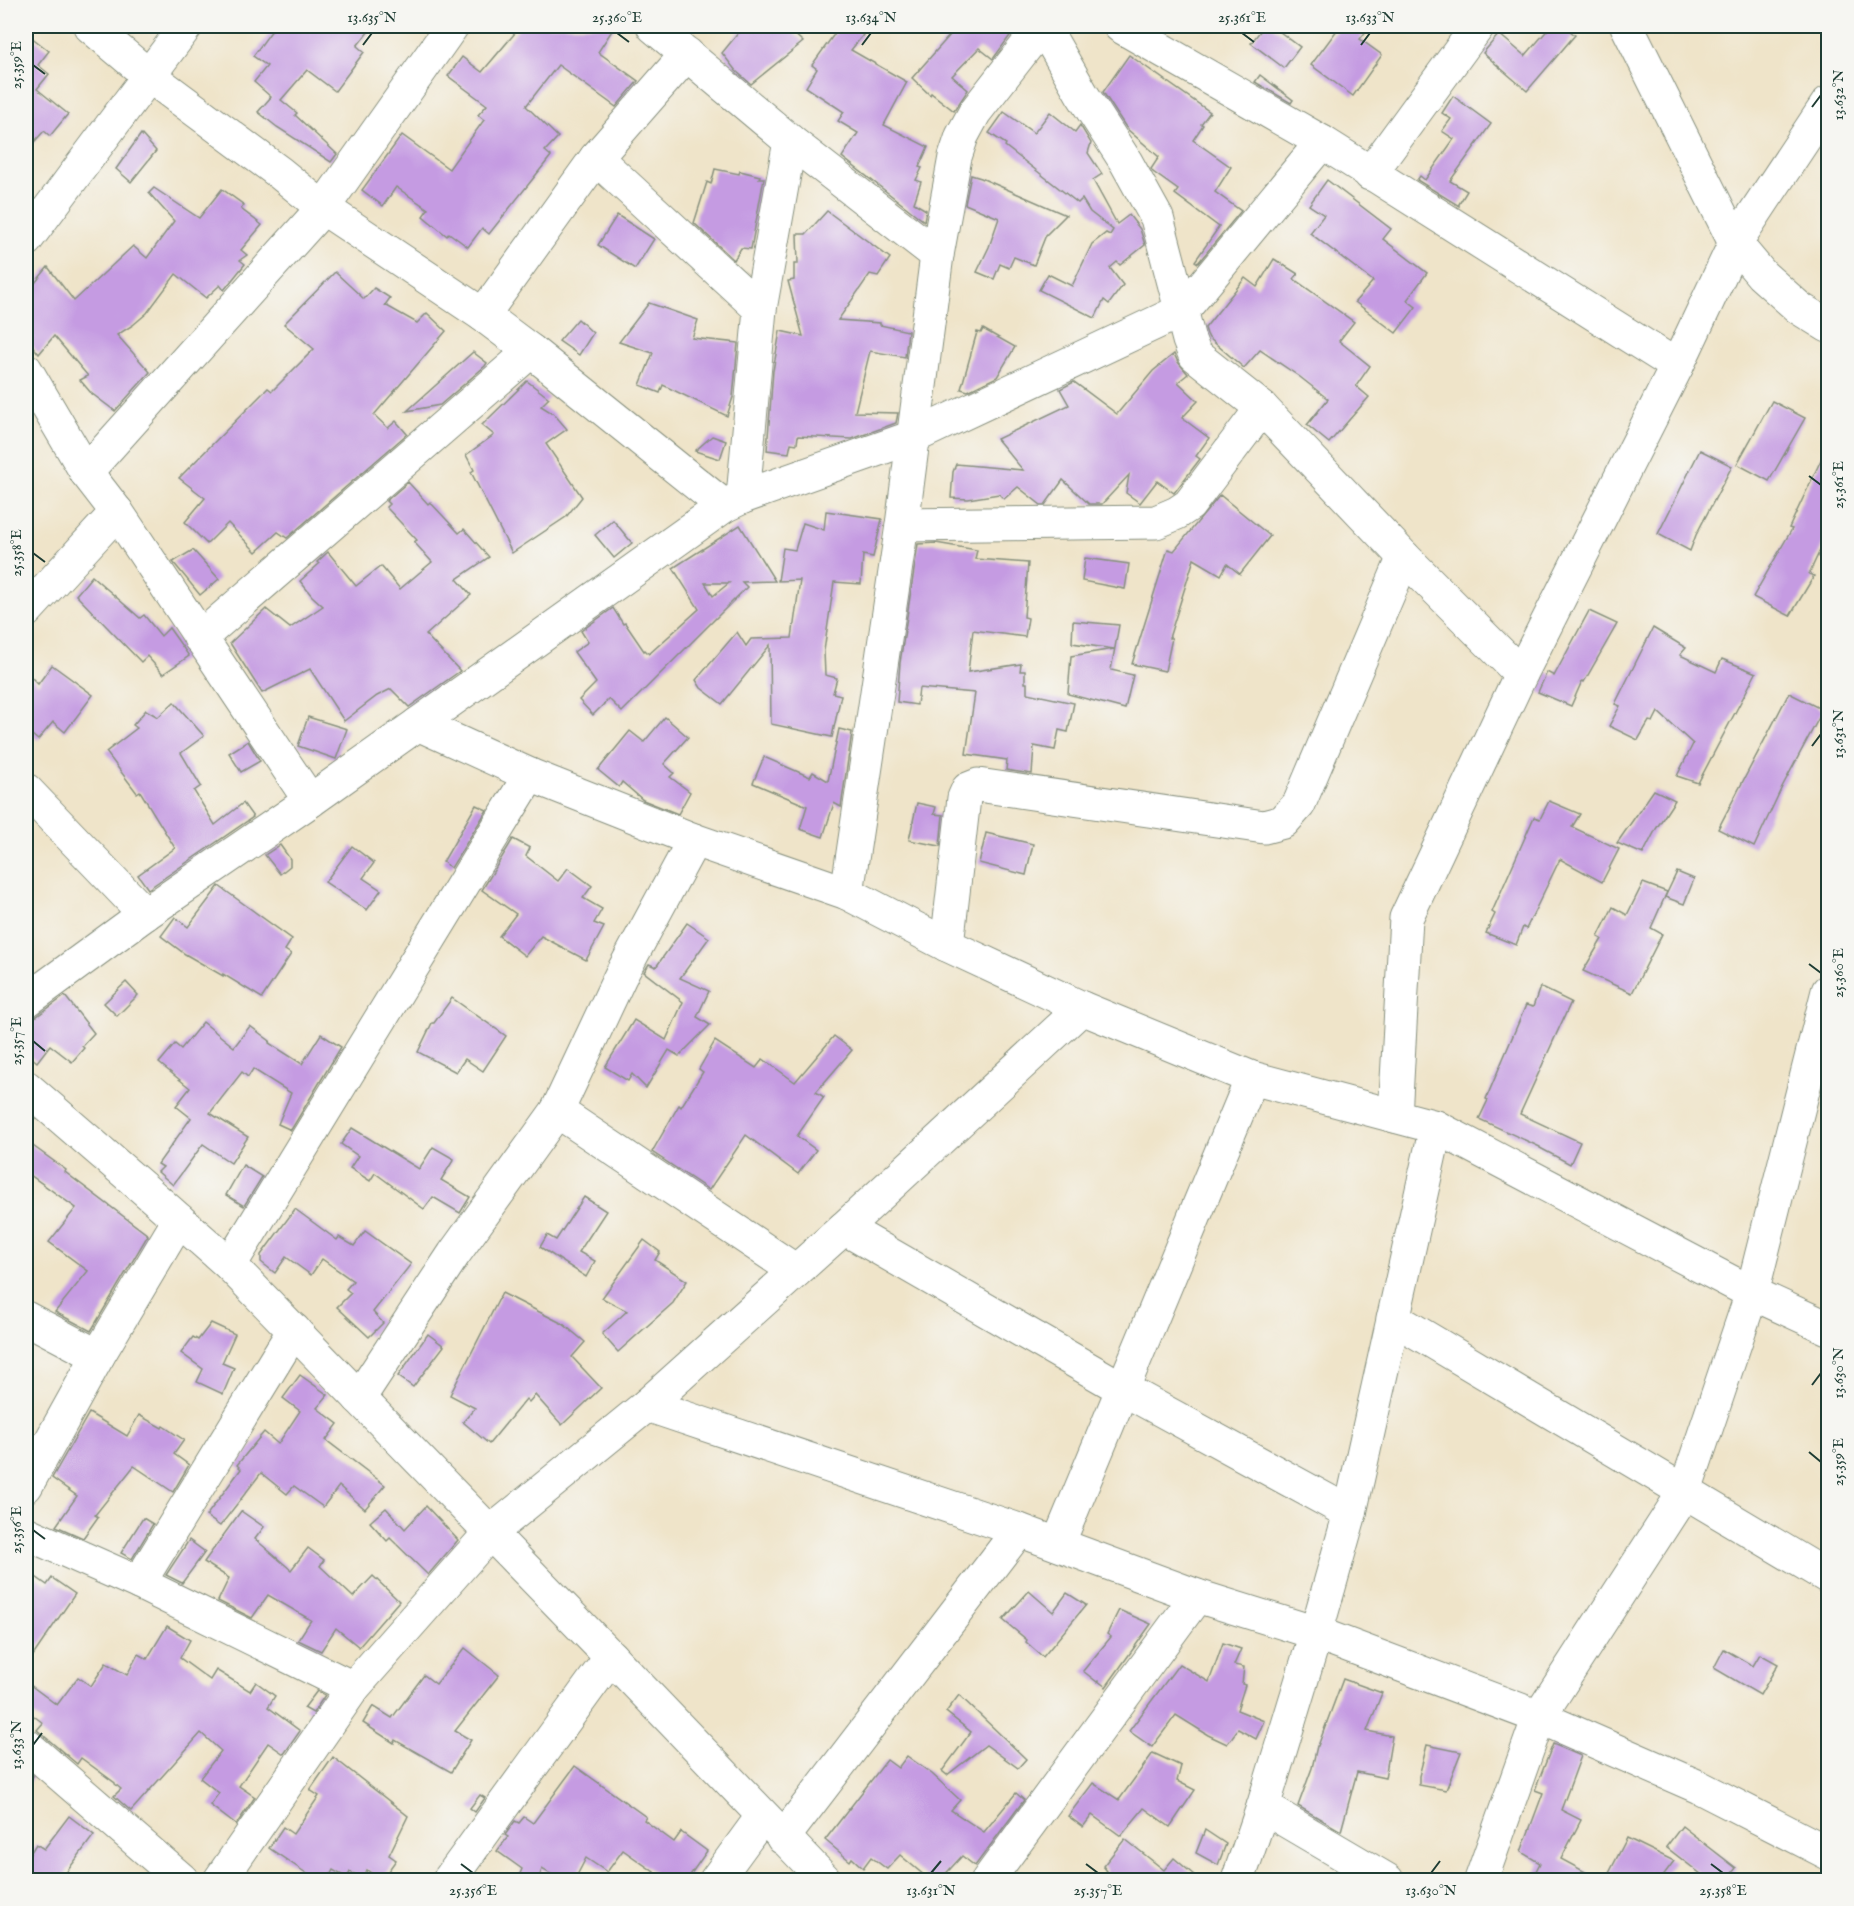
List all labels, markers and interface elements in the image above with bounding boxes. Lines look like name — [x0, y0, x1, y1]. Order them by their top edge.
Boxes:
text: 13.635°N — [347, 8, 397, 27]
text: 25.360°E — [592, 8, 642, 27]
text: 13.634°N — [845, 8, 897, 27]
text: 25.361°E — [1218, 8, 1266, 27]
text: 13.633°N — [1345, 8, 1395, 27]
text: 25.359°E — [7, 41, 26, 89]
text: 13.632°N — [1829, 69, 1848, 121]
text: 25.361°E — [1829, 461, 1848, 509]
text: 25.358°E — [7, 529, 26, 577]
text: 13.631°N — [1829, 709, 1848, 759]
text: 25.360°E — [1829, 948, 1848, 998]
text: 25.357°E — [7, 1017, 26, 1065]
text: 13.630°N — [1829, 1347, 1848, 1399]
text: 25.359°E — [1829, 1438, 1848, 1486]
text: 25.356°E — [7, 1506, 26, 1554]
text: 13.633°N — [7, 1720, 26, 1770]
text: 25.356°E — [449, 1881, 497, 1900]
text: 13.631°N — [906, 1881, 956, 1900]
text: 25.357°E — [1074, 1881, 1122, 1900]
text: 13.630°N — [1405, 1881, 1457, 1900]
text: 25.358°E — [1699, 1881, 1747, 1900]

